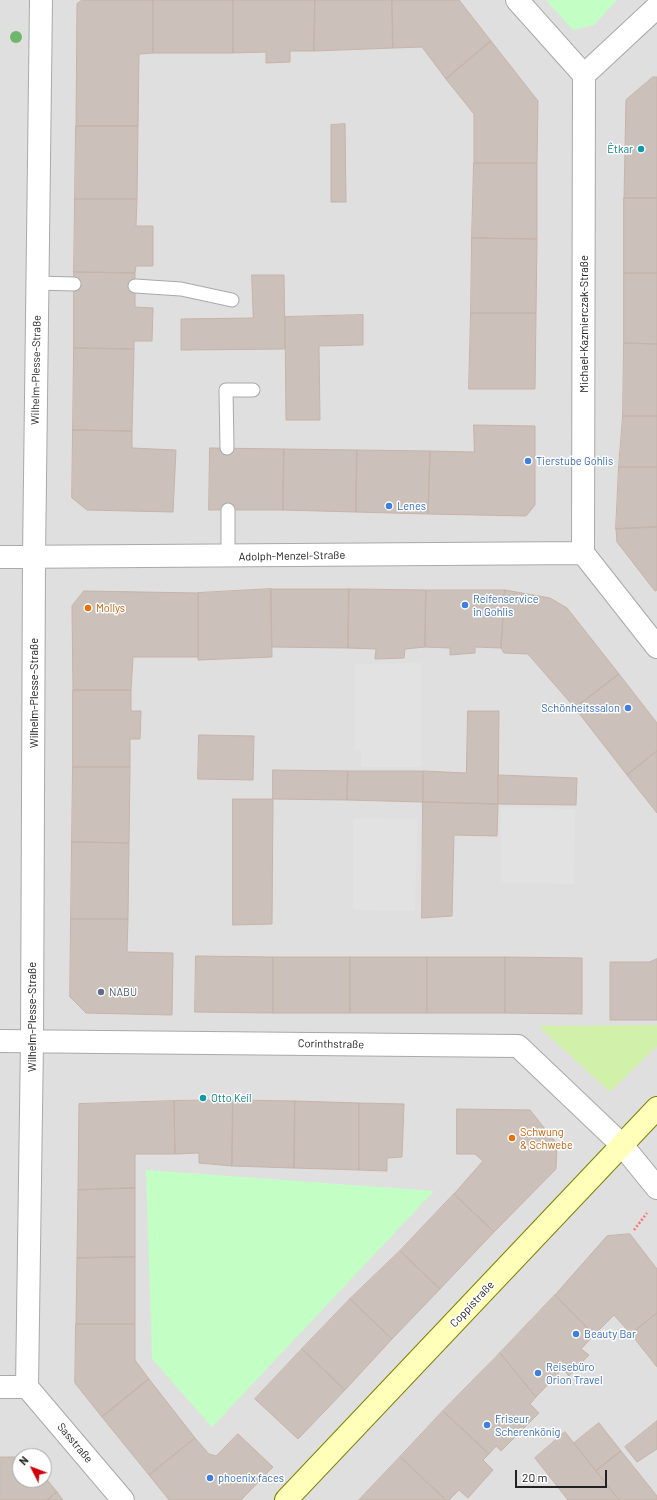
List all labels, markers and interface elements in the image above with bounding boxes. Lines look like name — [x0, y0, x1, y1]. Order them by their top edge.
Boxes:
place label: Êtkar — [607, 142, 633, 156]
marker: Êtkar — [636, 144, 646, 154]
street label: Michael-Kazmierczak-Straße — [577, 255, 591, 393]
street label: Wilhelm-Plesse-Straße — [28, 315, 44, 425]
place label: Tierstube Gohlis — [536, 454, 613, 468]
marker: Tierstube Gohlis — [523, 456, 533, 466]
place label: Lenes — [397, 499, 426, 513]
marker: Lenes — [384, 501, 394, 511]
street label: Adolph-Menzel-Straße — [239, 548, 345, 564]
place label: Reifenservice in Gohlis — [473, 592, 539, 618]
marker: Reifenservice in Gohlis — [460, 600, 470, 610]
place label: Mollys — [96, 601, 125, 615]
marker: Mollys — [83, 603, 93, 613]
street label: Wilhelm-Plesse-Straße — [27, 638, 41, 748]
place label: Schönheitssalon — [541, 701, 620, 715]
marker: Schönheitssalon — [623, 703, 633, 713]
street label: Wilhelm-Plesse-Straße — [25, 962, 39, 1072]
place label: NABU — [109, 985, 137, 999]
marker: NABU — [96, 987, 106, 997]
street label: Corinthstraße — [298, 1037, 364, 1051]
place label: Otto Keil — [211, 1091, 252, 1105]
marker: Otto Keil — [198, 1093, 208, 1103]
place label: Schwung & Schwebe — [520, 1125, 573, 1151]
marker: Schwung & Schwebe — [507, 1133, 517, 1143]
street label: Coppistraße — [447, 1278, 497, 1330]
place label: Beauty Bar — [584, 1327, 636, 1341]
marker: Beauty Bar — [571, 1329, 581, 1339]
place label: Reisebüro Orion Travel — [546, 1360, 602, 1386]
marker: Reisebüro Orion Travel — [533, 1368, 543, 1378]
place label: Friseur Scherenkönig — [495, 1412, 560, 1438]
street label: Sasstraße — [55, 1420, 95, 1466]
marker: Friseur Scherenkönig — [482, 1420, 492, 1430]
north arrow — [12, 1448, 52, 1488]
text: N — [16, 1453, 31, 1467]
scale bar — [517, 1462, 609, 1488]
text: 20 m — [522, 1470, 548, 1484]
place label: phoenix faces — [218, 1471, 284, 1485]
marker: phoenix faces — [205, 1473, 215, 1483]

